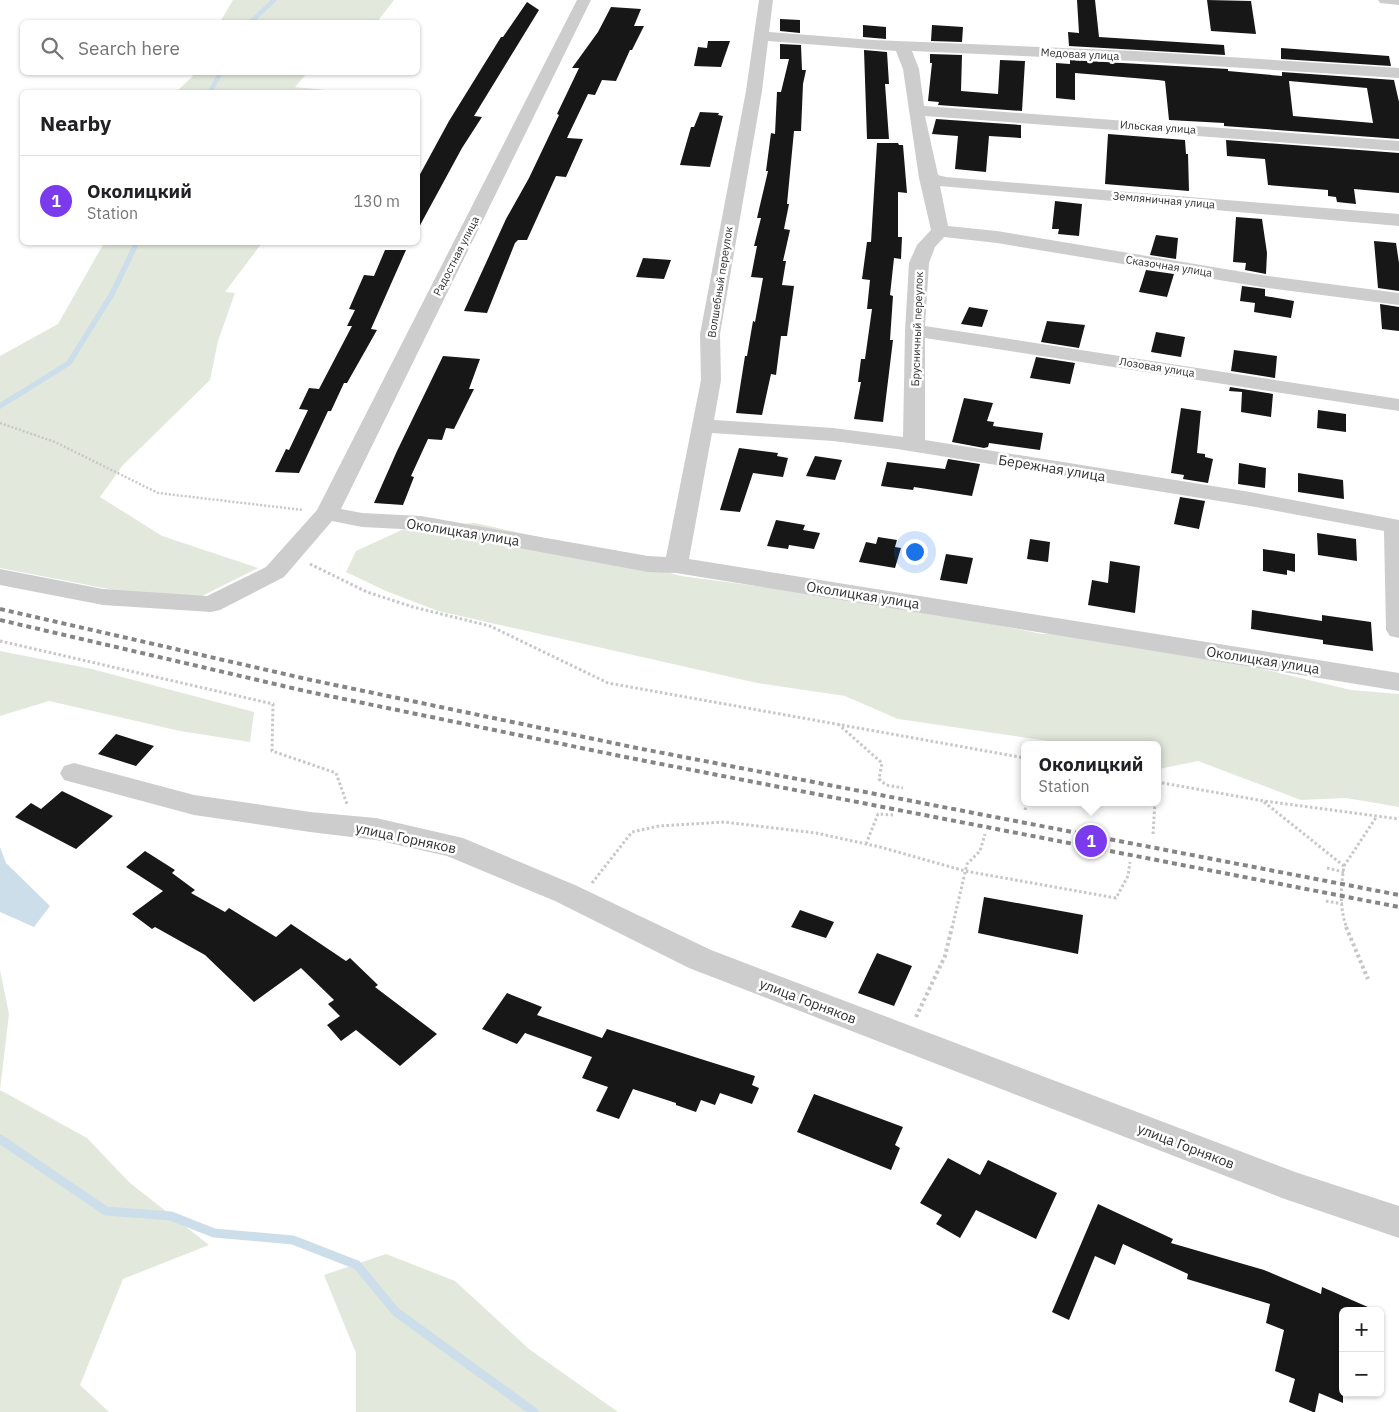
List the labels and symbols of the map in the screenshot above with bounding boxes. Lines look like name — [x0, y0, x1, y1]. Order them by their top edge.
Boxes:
street label: Медовая улица — [1040, 45, 1120, 63]
street label: Ильская улица — [1120, 117, 1197, 137]
street label: Земляничная улица — [1112, 189, 1216, 211]
street label: Радостная улица — [430, 214, 482, 298]
street label: Волшебный переулок — [704, 225, 736, 339]
street label: Сказочная улица — [1125, 252, 1213, 280]
street label: Брусничный переулок — [908, 271, 926, 387]
street label: Лозовая улица — [1118, 354, 1196, 380]
street label: Бережная улица — [997, 451, 1107, 485]
street label: Околицкая улица — [405, 514, 521, 550]
your location — [902, 539, 928, 565]
street label: Околицкая улица — [805, 577, 921, 613]
street label: Околицкая улица — [1205, 642, 1321, 678]
street label: улица Горняков — [354, 819, 458, 857]
pin: 1 — [1075, 822, 1107, 860]
street label: улица Горняков — [757, 974, 859, 1028]
street label: улица Горняков — [1135, 1119, 1237, 1173]

